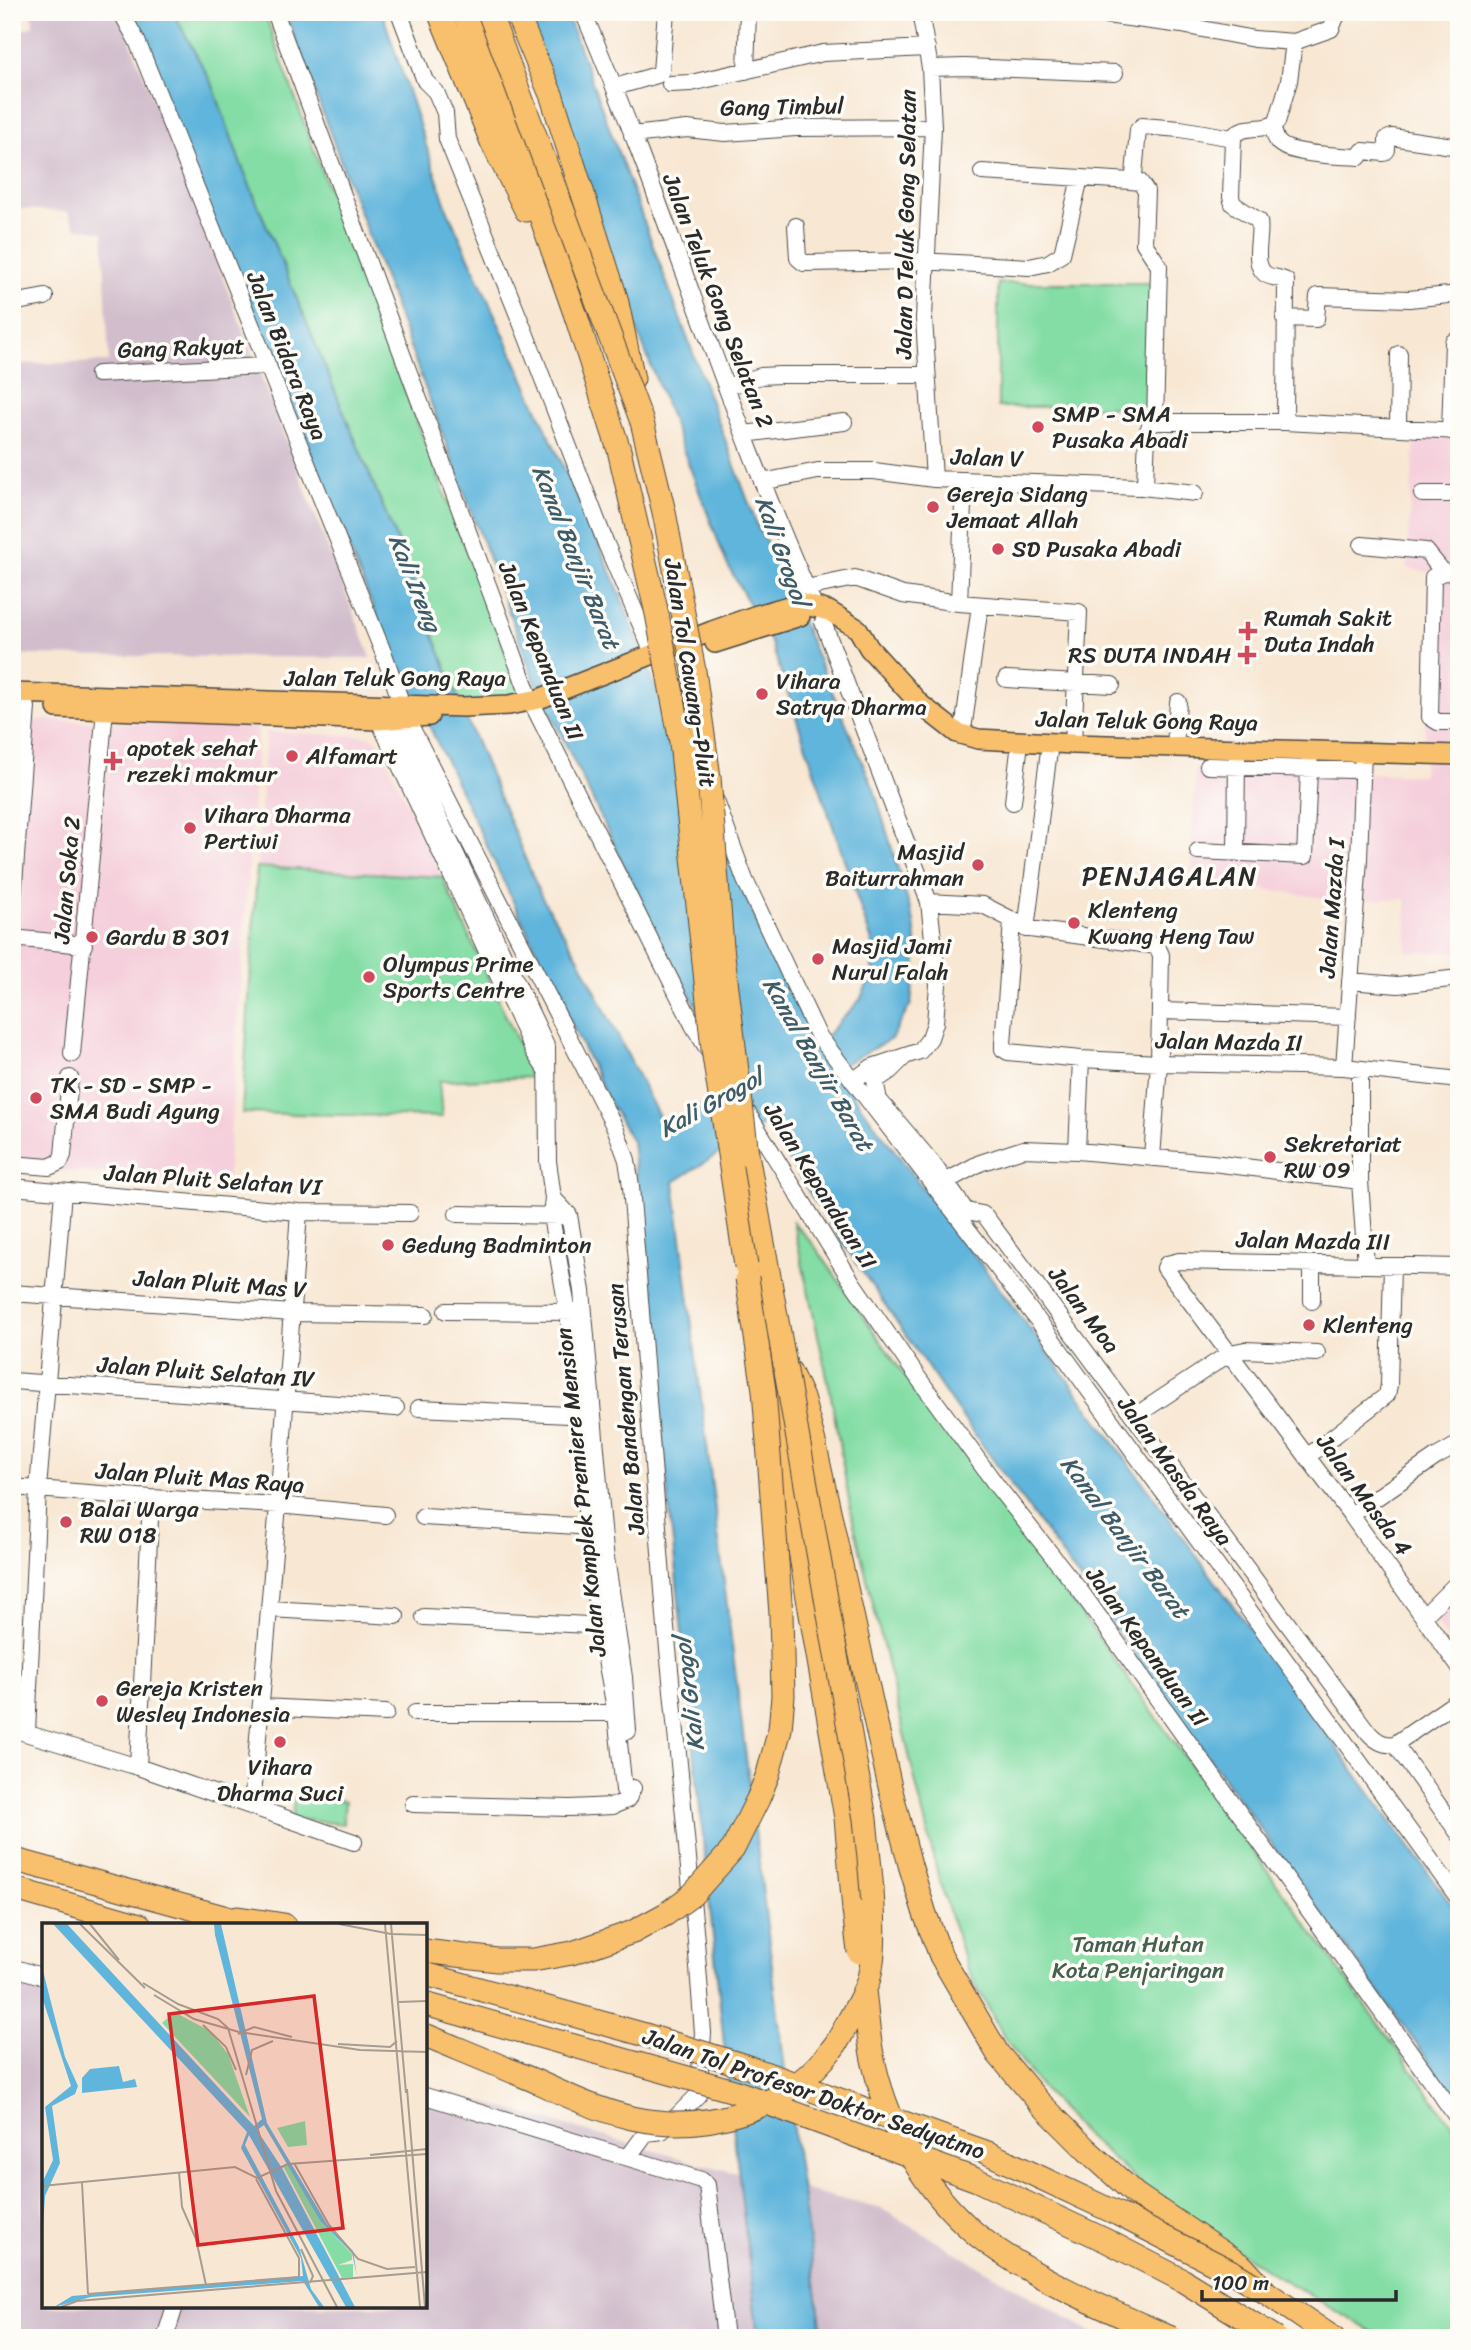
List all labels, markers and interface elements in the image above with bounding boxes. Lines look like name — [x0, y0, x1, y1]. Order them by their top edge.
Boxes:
street label: Gang Timbul — [720, 85, 845, 129]
street label: Jalan D Teluk Gong Selatan — [883, 88, 929, 360]
street label: Jalan Teluk Gong Selatan 2 — [650, 167, 786, 434]
street label: Jalan Bidara Raya — [234, 264, 340, 447]
street label: Gang Rakyat — [117, 325, 245, 371]
place label: SMP - SMA Pusaka Abadi — [1052, 394, 1188, 461]
marker: SMP - SMA Pusaka Abadi — [1030, 419, 1046, 435]
street label: Jalan V — [949, 436, 1025, 480]
water label: Kanal Banjir Barat — [520, 459, 633, 658]
place label: Gereja Sidang Jemaat Allah — [946, 474, 1088, 541]
water label: Kali Grogol — [743, 490, 823, 617]
marker: Gereja Sidang Jemaat Allah — [925, 499, 941, 515]
water label: Kali Ireng — [376, 528, 454, 640]
place label: SD Pusaka Abadi — [1012, 529, 1182, 570]
marker: SD Pusaka Abadi — [990, 541, 1006, 557]
street label: Jalan Kepanduan II — [486, 554, 596, 747]
street label: Jalan Tol Cawang–Pluit — [651, 554, 728, 791]
place label: Rumah Sakit Duta Indah — [1264, 598, 1392, 665]
marker: Rumah Sakit Duta Indah — [1238, 621, 1258, 641]
place label: RS DUTA INDAH — [1068, 635, 1232, 676]
marker: RS DUTA INDAH — [1237, 645, 1257, 665]
street label: Jalan Teluk Gong Raya — [283, 658, 506, 699]
place label: Vihara Satrya Dharma — [776, 661, 927, 728]
marker: Vihara Satrya Dharma — [754, 686, 770, 702]
street label: Jalan Teluk Gong Raya — [1035, 699, 1258, 743]
place label: apotek sehat rezeki makmur — [127, 728, 278, 795]
place label: Alfamart — [305, 736, 398, 777]
marker: Alfamart — [284, 748, 300, 764]
marker: apotek sehat rezeki makmur — [105, 753, 121, 769]
place label: Vihara Dharma Pertiwi — [204, 795, 351, 862]
street label: Jalan Soka 2 — [41, 815, 93, 946]
marker: Vihara Dharma Pertiwi — [182, 820, 198, 836]
place label: Masjid Baiturrahman — [825, 832, 966, 899]
street label: Jalan Mazda I — [1307, 835, 1357, 980]
district label: PENJAGALAN — [1082, 853, 1258, 899]
marker: Masjid Baiturrahman — [970, 857, 986, 873]
place label: Klenteng Kwang Heng Taw — [1088, 890, 1254, 957]
marker: Klenteng Kwang Heng Taw — [1066, 915, 1082, 931]
place label: Gardu B 301 — [106, 917, 230, 958]
place label: Masjid Jami Nurul Falah — [832, 926, 952, 993]
marker: Gardu B 301 — [84, 929, 100, 945]
place label: Olympus Prime Sports Centre — [383, 944, 534, 1011]
marker: Masjid Jami Nurul Falah — [810, 951, 826, 967]
marker: Olympus Prime Sports Centre — [361, 969, 377, 985]
water label: Kanal Banjir Barat — [751, 969, 886, 1161]
street label: Jalan Mazda II — [1154, 1020, 1303, 1064]
water label: Kali Grogol — [651, 1054, 776, 1149]
place label: TK - SD - SMP - SMA Budi Agung — [50, 1065, 220, 1132]
marker: TK - SD - SMP - SMA Budi Agung — [28, 1090, 44, 1106]
street label: Jalan Kepanduan II — [752, 1093, 888, 1278]
place label: Sekretariat RW 09 — [1284, 1124, 1402, 1191]
marker: Sekretariat RW 09 — [1262, 1149, 1278, 1165]
street label: Jalan Pluit Selatan VI — [102, 1152, 325, 1208]
street label: Jalan Mazda III — [1235, 1219, 1390, 1263]
place label: Gedung Badminton — [402, 1225, 591, 1266]
marker: Gedung Badminton — [380, 1237, 396, 1253]
street label: Jalan Moa — [1037, 1256, 1131, 1363]
street label: Jalan Pluit Mas V — [131, 1257, 309, 1311]
street label: Jalan Bandengan Terusan — [595, 1281, 658, 1538]
place label: Klenteng — [1323, 1305, 1413, 1346]
marker: Klenteng — [1301, 1317, 1317, 1333]
street label: Jalan Komplek Premiere Mension — [543, 1325, 619, 1660]
street label: Jalan Pluit Selatan IV — [95, 1344, 316, 1400]
street label: Jalan Masda Raya — [1106, 1386, 1244, 1555]
street label: Jalan Masda 4 — [1305, 1424, 1423, 1565]
water label: Kanal Banjir Barat — [1049, 1446, 1202, 1630]
street label: Jalan Pluit Mas Raya — [93, 1450, 306, 1506]
place label: Balai Warga RW 018 — [80, 1489, 199, 1556]
marker: Balai Warga RW 018 — [58, 1514, 74, 1530]
street label: Jalan Kepanduan II — [1074, 1557, 1220, 1736]
water label: Kali Grogol — [661, 1630, 717, 1753]
place label: Gereja Kristen Wesley Indonesia — [116, 1668, 291, 1735]
marker: Gereja Kristen Wesley Indonesia — [94, 1693, 110, 1709]
marker: Vihara Dharma Suci — [272, 1734, 288, 1750]
place label: Vihara Dharma Suci — [217, 1747, 344, 1814]
inset map — [42, 1923, 427, 2308]
park label: Taman Hutan Kota Penjaringan — [1052, 1924, 1224, 1991]
street label: Jalan Tol Profesor Doktor Sedyatmo — [636, 2016, 991, 2172]
scale bar — [1202, 2259, 1396, 2303]
text: 100 m — [1212, 2264, 1269, 2302]

